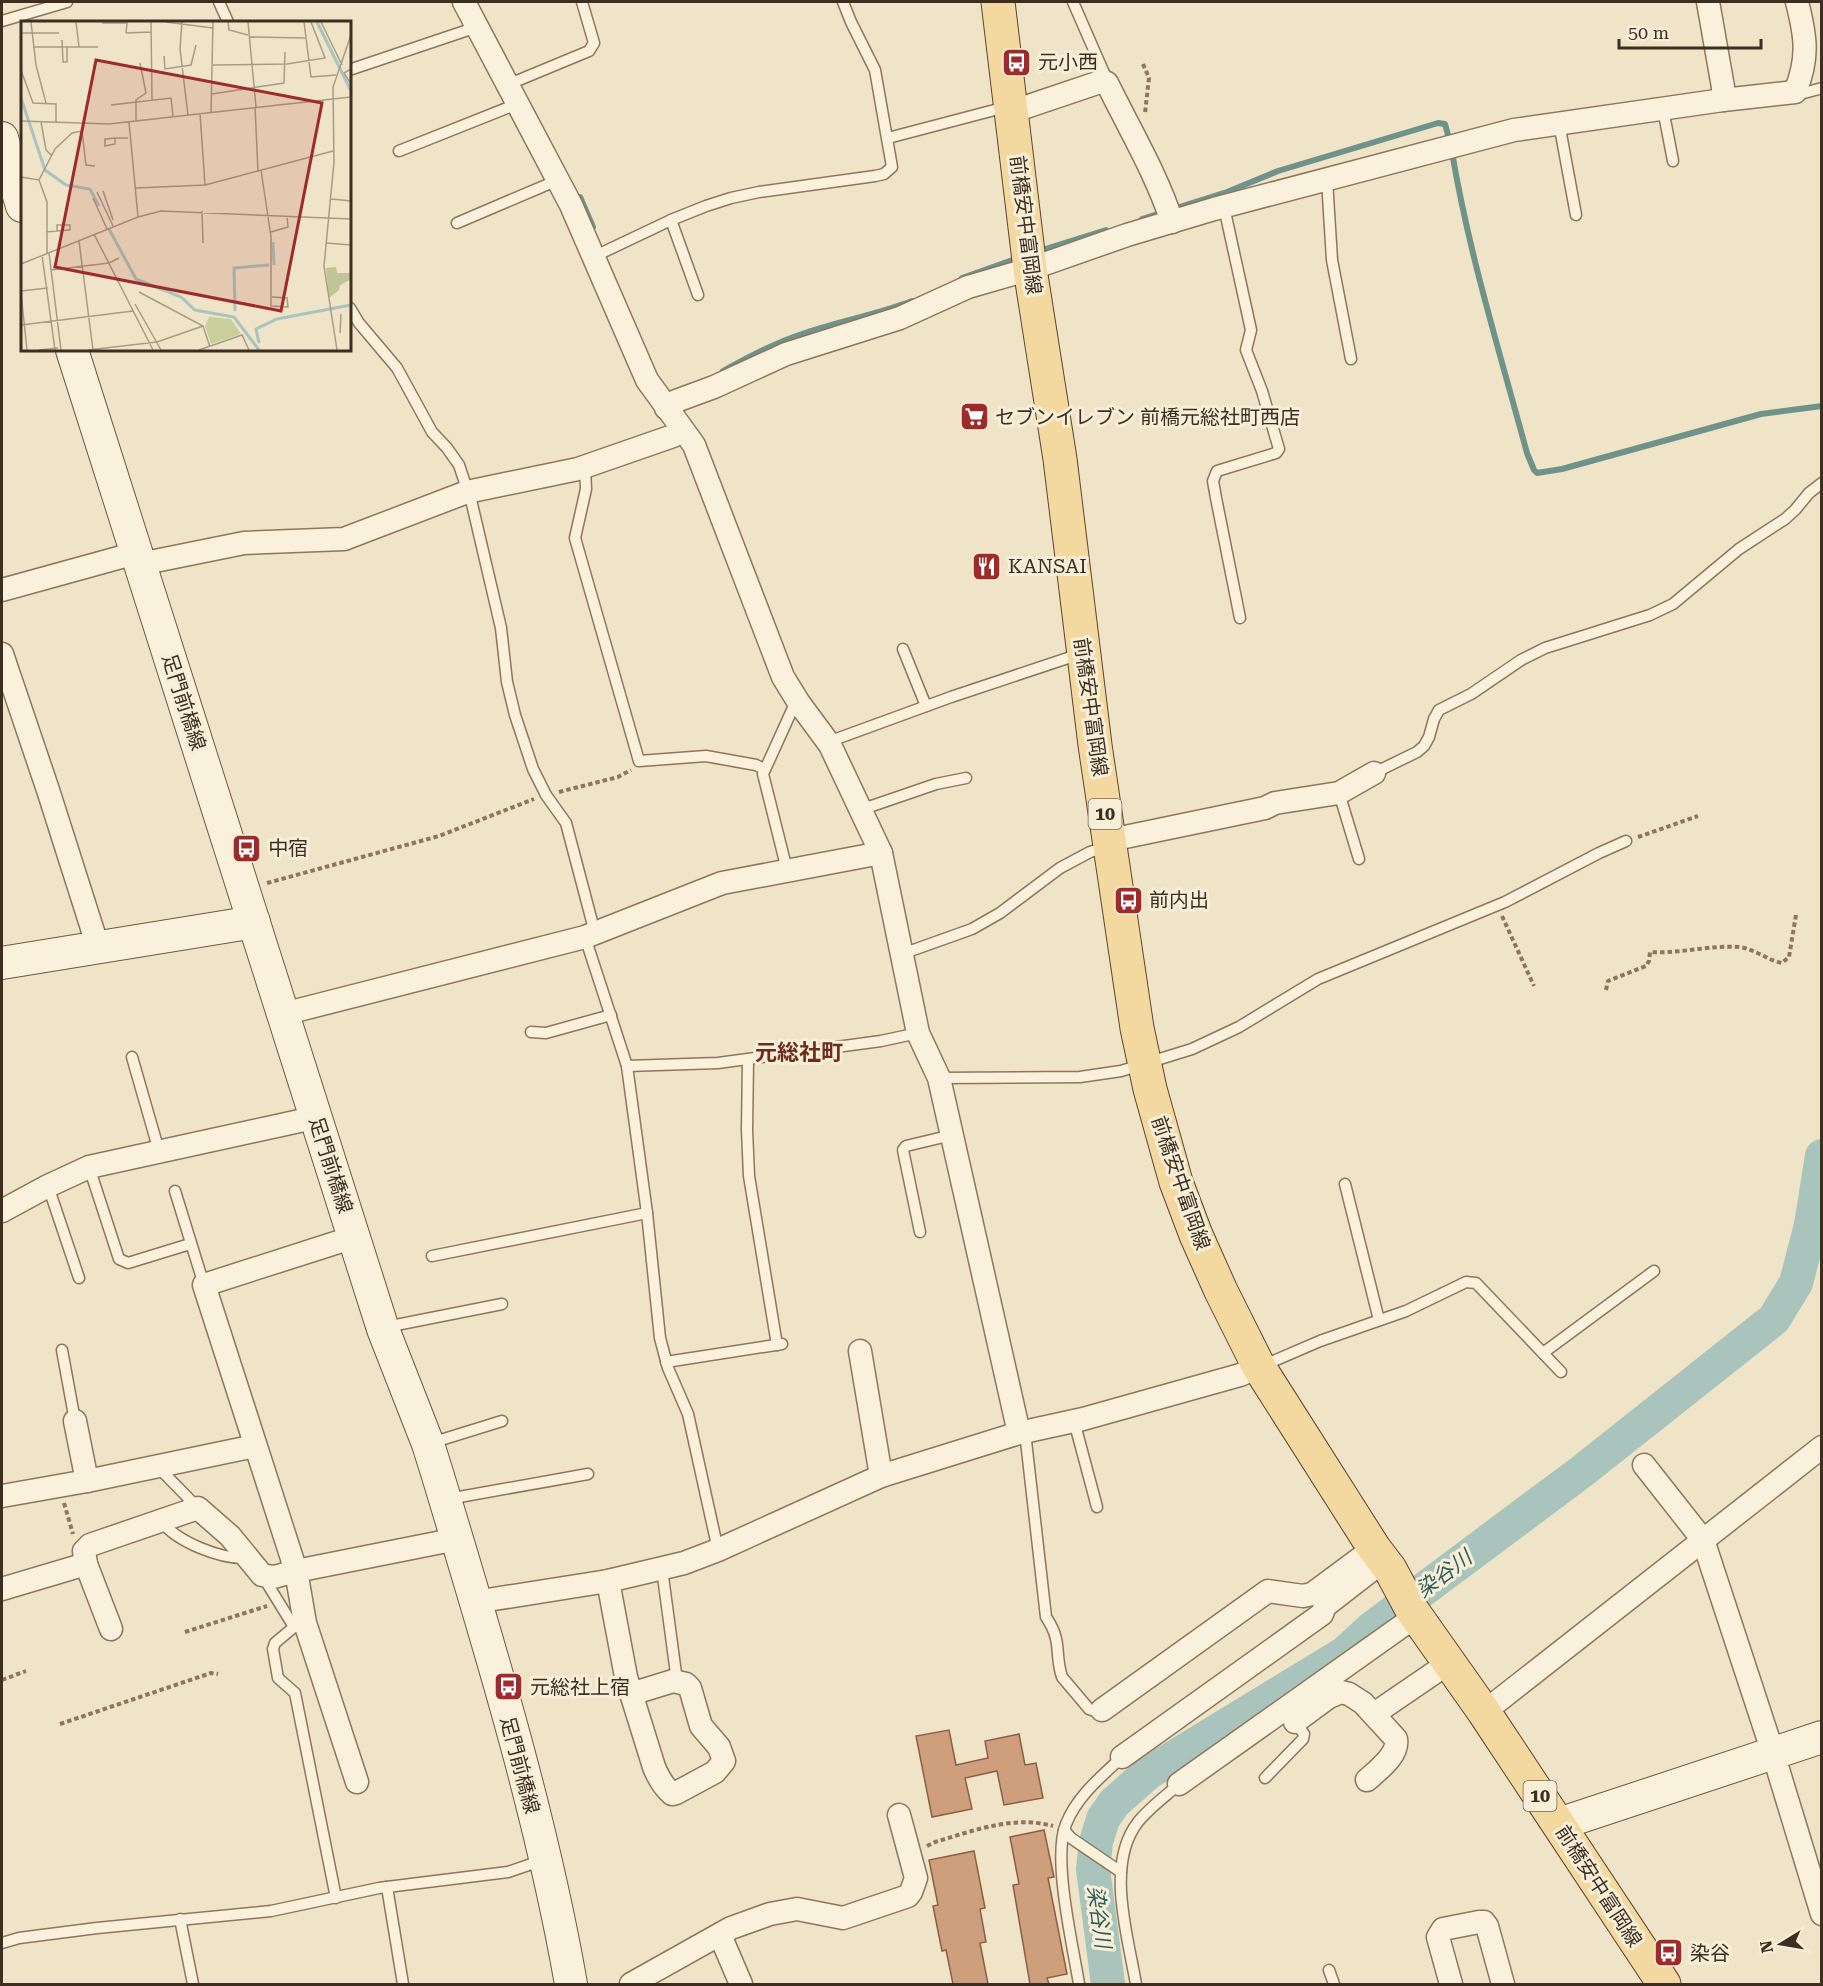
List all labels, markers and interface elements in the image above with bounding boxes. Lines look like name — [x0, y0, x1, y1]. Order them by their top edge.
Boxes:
scale bar — [1619, 12, 1762, 50]
inset map — [21, 21, 351, 351]
text: 50 m — [1628, 22, 1669, 43]
bus stop icon: 元小西 — [1001, 46, 1033, 78]
place label: 元小西 — [1038, 50, 1098, 74]
street label: 前橋安中富岡線 — [1006, 154, 1046, 296]
supermarket icon: セブンイレブン 前橋元総社町西店 — [958, 401, 990, 433]
place label: セブンイレブン 前橋元総社町西店 — [995, 405, 1300, 429]
restaurant icon: KANSAI — [971, 550, 1003, 582]
place label: KANSAI — [1008, 554, 1087, 578]
street label: 前橋安中富岡線 — [1069, 636, 1113, 778]
street label: 足門前橋線 — [157, 651, 211, 753]
road number: 10 — [1088, 799, 1122, 829]
bus stop icon: 中宿 — [231, 832, 263, 864]
place label: 中宿 — [268, 836, 308, 860]
bus stop icon: 前内出 — [1112, 884, 1144, 916]
place label: 前内出 — [1149, 888, 1209, 912]
district label: 元総社町 — [755, 1040, 843, 1065]
street label: 前橋安中富岡線 — [1147, 1113, 1215, 1253]
street label: 足門前橋線 — [304, 1114, 358, 1216]
water label: 染谷川 — [1412, 1544, 1478, 1603]
bus stop icon: 元総社上宿 — [493, 1671, 525, 1703]
place label: 元総社上宿 — [530, 1675, 630, 1699]
street label: 足門前橋線 — [495, 1714, 545, 1816]
road number: 10 — [1524, 1781, 1556, 1811]
street label: 前橋安中富岡線 — [1551, 1821, 1647, 1951]
water label: 染谷川 — [1083, 1884, 1116, 1952]
north arrow — [1751, 1914, 1811, 1974]
bus stop icon: 染谷 — [1653, 1937, 1685, 1969]
text: N — [1756, 1939, 1777, 1955]
place label: 染谷 — [1690, 1941, 1730, 1965]

